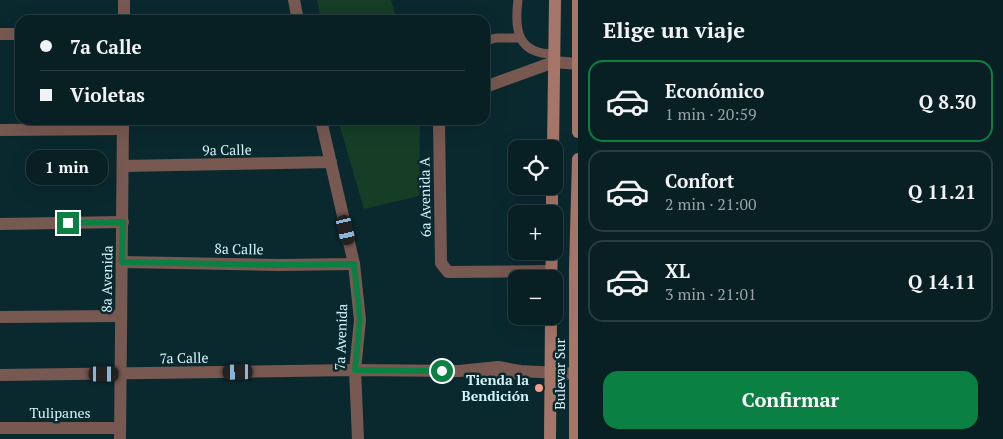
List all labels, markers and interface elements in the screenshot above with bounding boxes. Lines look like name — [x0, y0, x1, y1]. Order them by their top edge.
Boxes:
text: Elige un viaje — [603, 15, 745, 44]
text: 7a Calle — [70, 34, 142, 59]
text: Económico — [665, 78, 764, 103]
icon: car — [605, 79, 650, 124]
text: Violetas — [70, 82, 145, 107]
text: Q 8.30 — [919, 89, 976, 114]
text: 1 min · 20:59 — [665, 103, 757, 125]
street label: 9a Calle — [202, 140, 252, 159]
map controls — [508, 140, 563, 325]
button: locate — [508, 140, 563, 195]
callout: 1 min — [27, 150, 109, 186]
text: 1 min — [45, 156, 89, 178]
street label: 6a Avenida A — [414, 156, 435, 237]
text: Confort — [665, 168, 734, 193]
icon: car — [605, 169, 650, 214]
text: Q 11.21 — [908, 179, 976, 204]
text: 2 min · 21:00 — [665, 193, 757, 215]
button: + — [508, 205, 563, 260]
route end — [57, 212, 79, 234]
car — [335, 214, 356, 246]
street label: 8a Calle — [214, 239, 264, 258]
street label: 8a Avenida — [96, 245, 117, 313]
text: XL — [665, 258, 690, 283]
icon: car — [605, 259, 650, 304]
text: Q 14.11 — [908, 269, 976, 294]
button: − — [508, 270, 563, 325]
text: 3 min · 21:01 — [665, 283, 757, 305]
street label: 7a Avenida — [330, 303, 351, 371]
street label: Bulevar Sur — [550, 338, 569, 410]
street label: 7a Calle — [159, 348, 209, 367]
route start — [431, 360, 453, 382]
car — [222, 364, 253, 380]
car — [89, 367, 119, 382]
place label: Tienda la Bendición — [462, 370, 529, 405]
button: Confirmar — [603, 371, 978, 429]
marker: Tienda la Bendición — [533, 382, 545, 394]
street label: Tulipanes — [29, 403, 91, 422]

